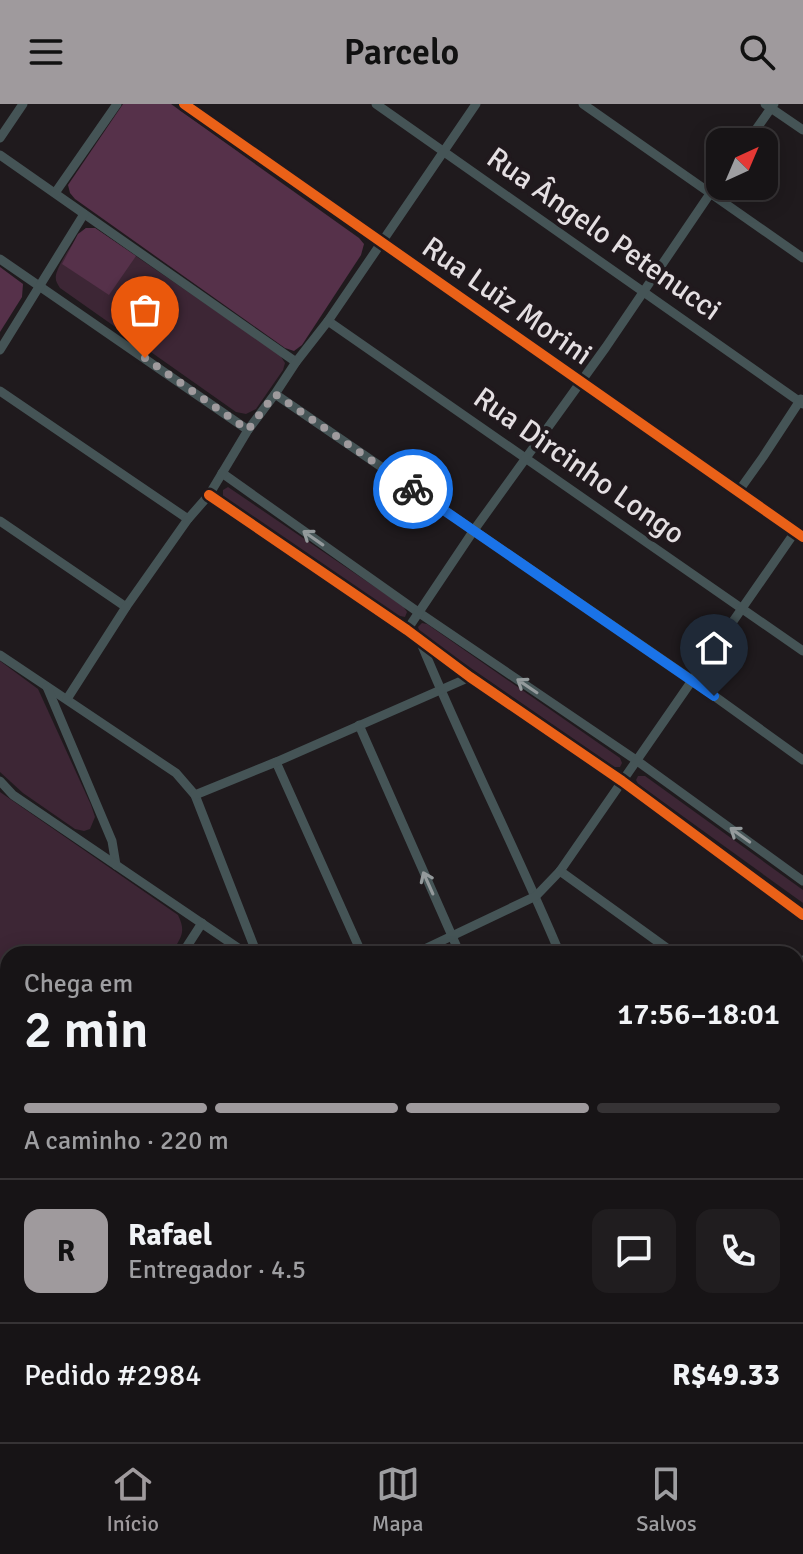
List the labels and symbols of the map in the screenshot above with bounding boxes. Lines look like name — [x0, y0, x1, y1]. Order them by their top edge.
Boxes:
north arrow — [706, 128, 778, 200]
street label: Rua Ângelo Petenucci — [480, 139, 728, 329]
street label: Rua Luiz Morini — [415, 229, 599, 373]
pin — [111, 276, 179, 358]
street label: Rua Dircinho Longo — [466, 379, 692, 553]
courier — [373, 449, 453, 529]
one-way arrow — [303, 530, 325, 546]
pin — [680, 614, 748, 696]
one-way arrow — [516, 678, 539, 694]
one-way arrow — [729, 827, 751, 844]
one-way arrow — [420, 871, 435, 895]

